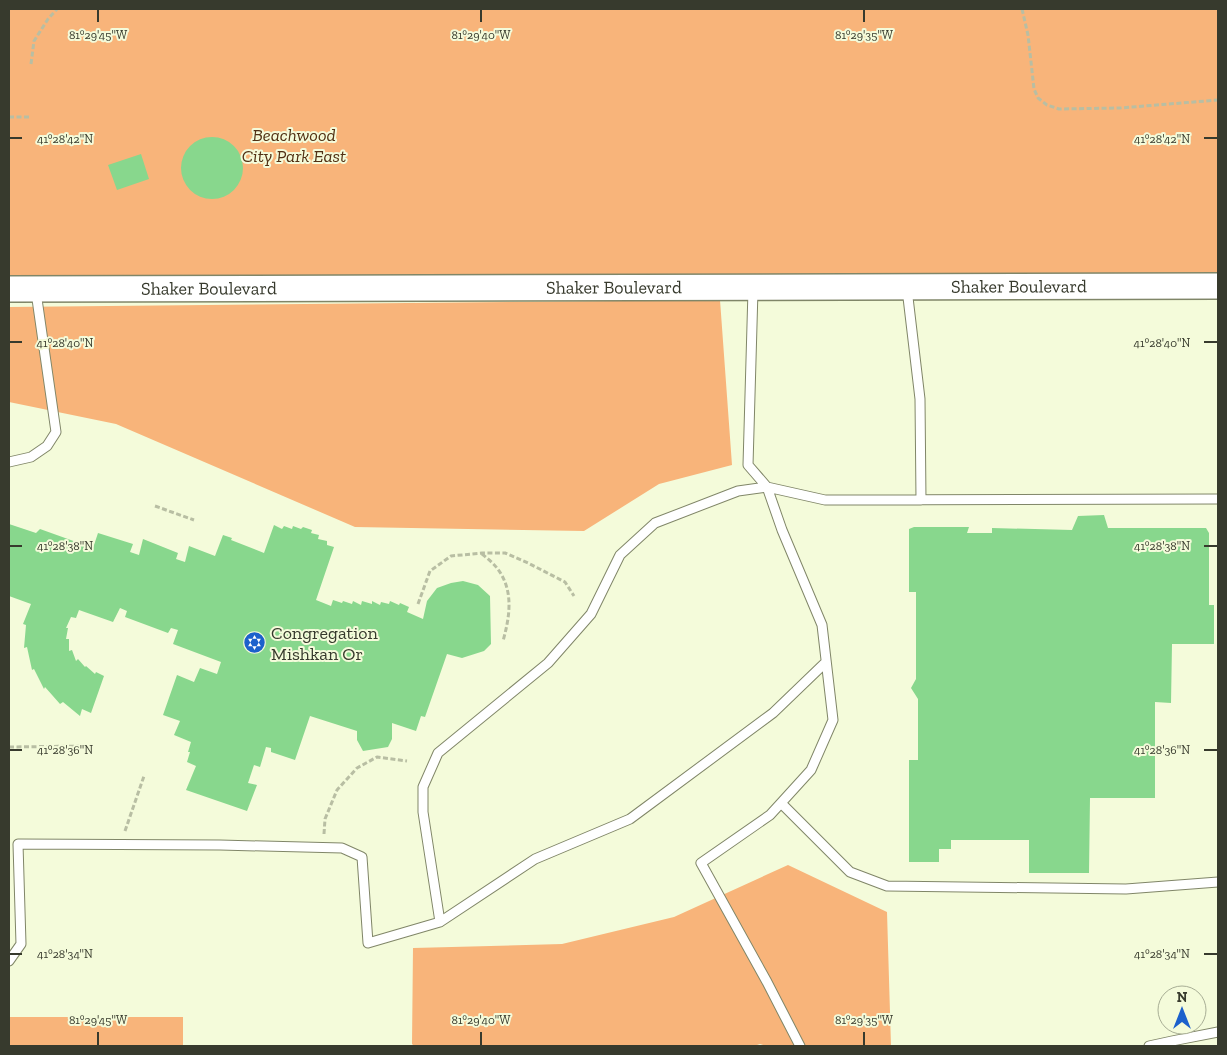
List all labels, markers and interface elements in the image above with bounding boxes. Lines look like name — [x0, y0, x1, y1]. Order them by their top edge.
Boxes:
text: 81°29'45"W — [69, 28, 128, 42]
text: 81°29'40"W — [451, 28, 511, 42]
text: 81°29'35"W — [835, 28, 894, 42]
park label: Beachwood City Park East — [242, 124, 346, 167]
text: 41°28'42"N — [37, 132, 93, 146]
text: 41°28'42"N — [1134, 132, 1190, 146]
street label: Shaker Boulevard — [951, 275, 1087, 298]
street label: Shaker Boulevard — [546, 276, 682, 299]
street label: Shaker Boulevard — [141, 277, 277, 300]
text: 41°28'40"N — [37, 336, 94, 350]
text: 41°28'40"N — [1134, 336, 1191, 350]
text: 41°28'38"N — [37, 539, 93, 553]
text: 41°28'38"N — [1134, 539, 1190, 553]
place label: Congregation Mishkan Or — [271, 622, 379, 665]
synagogue icon: Congregation Mishkan Or — [243, 631, 267, 655]
text: 41°28'36"N — [37, 743, 93, 757]
text: 41°28'36"N — [1134, 743, 1190, 757]
text: 41°28'34"N — [37, 947, 93, 961]
text: 41°28'34"N — [1134, 947, 1190, 961]
north arrow — [1157, 985, 1207, 1035]
text: N — [1177, 989, 1188, 1006]
text: 81°29'45"W — [69, 1013, 128, 1027]
text: 81°29'40"W — [451, 1013, 511, 1027]
text: 81°29'35"W — [835, 1013, 894, 1027]

